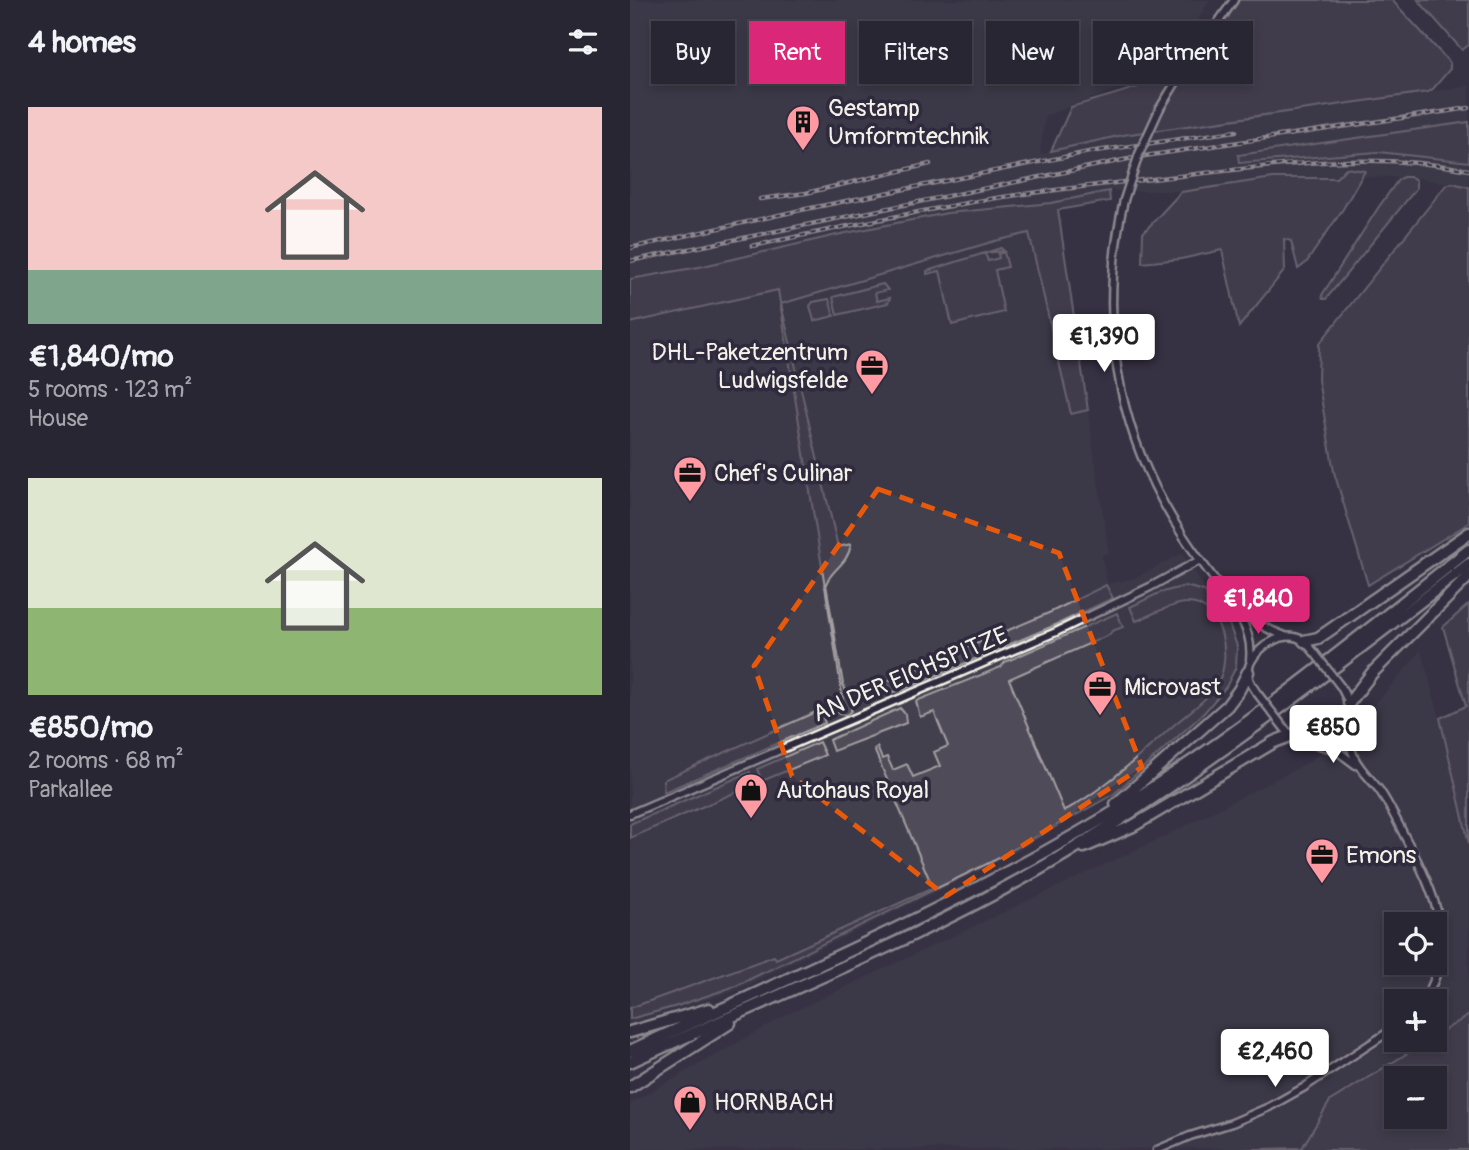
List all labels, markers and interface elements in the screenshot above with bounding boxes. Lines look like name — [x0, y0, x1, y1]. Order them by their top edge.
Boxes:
chip: Buy — [651, 21, 735, 84]
chip: Rent — [749, 21, 845, 84]
chip: Filters — [859, 21, 972, 84]
chip: New — [986, 21, 1079, 84]
chip: Apartment — [1093, 21, 1253, 84]
icon: filters — [564, 23, 602, 61]
text: 4 homes — [28, 24, 136, 61]
place label: Gestamp Umformtechnik — [828, 94, 989, 151]
building icon: Gestamp Umformtechnik — [784, 103, 822, 152]
icon: home — [252, 152, 378, 278]
pin: €1,390 — [1047, 314, 1161, 374]
text: €1,390 — [1069, 322, 1139, 351]
text: €1,840/mo — [28, 338, 174, 375]
place label: DHL-Paketzentrum Ludwigsfelde — [651, 338, 848, 395]
office icon: DHL-Paketzentrum Ludwigsfelde — [853, 347, 891, 396]
text: 5 rooms · 123 m² — [28, 375, 192, 404]
text: House — [28, 404, 88, 433]
office icon: Chef's Culinar — [671, 454, 709, 503]
place label: Chef's Culinar — [714, 459, 853, 488]
icon: home — [252, 523, 378, 649]
pin: €1,840 — [1201, 576, 1315, 636]
text: €1,840 — [1223, 584, 1293, 613]
street label: AN DER EICHSPITZE — [808, 620, 1012, 729]
office icon: Microvast — [1081, 668, 1119, 717]
place label: Microvast — [1124, 673, 1221, 702]
pin: €850 — [1292, 706, 1374, 765]
text: €850/mo — [28, 709, 153, 746]
text: €850 — [1306, 713, 1360, 742]
text: 2 rooms · 68 m² — [28, 746, 184, 775]
shop icon: Autohaus Royal — [732, 771, 770, 820]
text: Parkallee — [28, 775, 113, 804]
place label: Autohaus Royal — [776, 776, 929, 805]
office icon: Emons — [1303, 836, 1341, 885]
place label: Emons — [1346, 841, 1417, 870]
map controls — [1384, 912, 1447, 1129]
button: locate — [1384, 912, 1447, 975]
button: + — [1384, 989, 1447, 1052]
pin: €2,460 — [1218, 1030, 1332, 1089]
text: €2,460 — [1237, 1037, 1313, 1066]
button: − — [1384, 1066, 1447, 1129]
shop icon: HORNBACH — [671, 1083, 709, 1132]
place label: HORNBACH — [714, 1088, 834, 1117]

